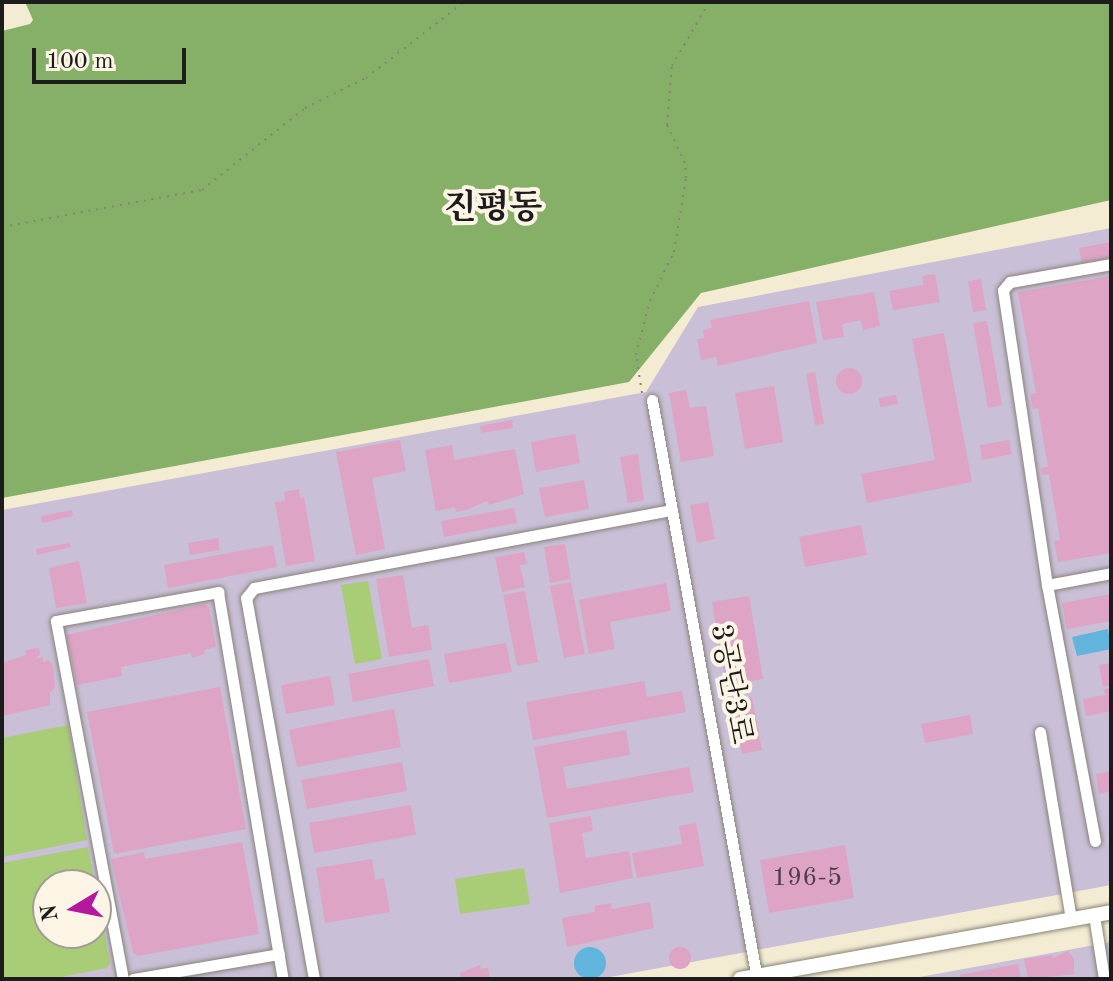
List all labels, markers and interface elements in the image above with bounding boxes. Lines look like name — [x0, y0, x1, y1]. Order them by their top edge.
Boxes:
scale bar — [36, 32, 190, 82]
text: 100 m — [46, 50, 114, 74]
district label: 진평동 — [444, 190, 542, 230]
street label: 3공단3로 — [702, 621, 758, 747]
house number: 196-5 — [772, 863, 842, 895]
north arrow — [32, 869, 112, 949]
text: N — [38, 903, 63, 923]

